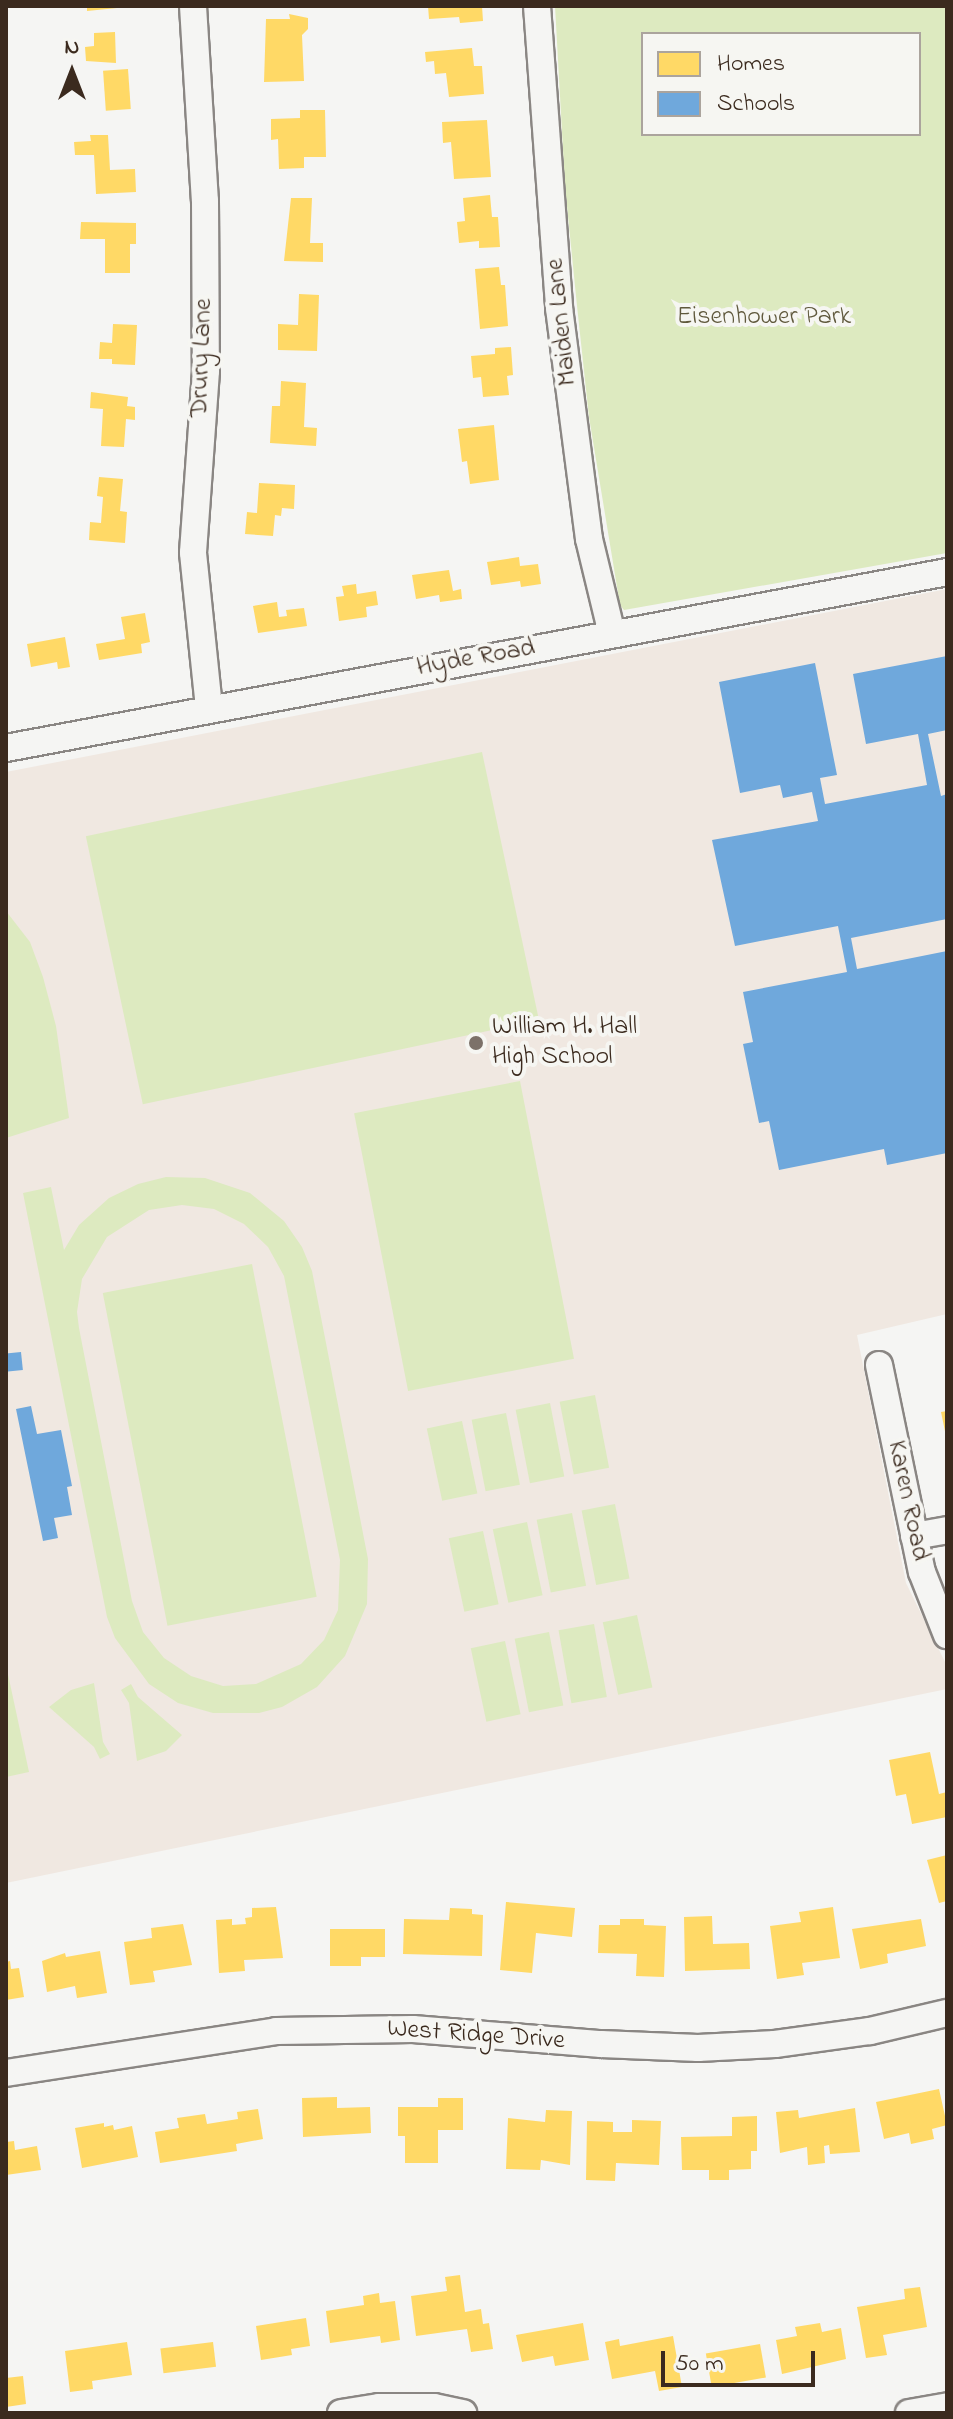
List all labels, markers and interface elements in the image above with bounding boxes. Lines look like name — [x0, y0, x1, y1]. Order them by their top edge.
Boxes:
north arrow — [32, 32, 112, 112]
text: N — [65, 32, 79, 64]
legend — [641, 32, 921, 136]
text: Homes — [717, 47, 785, 82]
text: Schools — [717, 87, 795, 122]
street label: Maiden Lane — [541, 257, 585, 387]
street label: Drury Lane — [185, 298, 221, 418]
park label: Eisenhower Park — [677, 302, 851, 334]
street label: Hyde Road — [414, 633, 538, 685]
place label: William H. Hall High School — [492, 1012, 637, 1074]
marker: William H. Hall High School — [467, 1034, 485, 1052]
street label: Karen Road — [879, 1438, 935, 1564]
street label: West Ridge Drive — [386, 2014, 566, 2058]
scale bar — [665, 2335, 819, 2385]
text: 50 m — [675, 2347, 724, 2382]

